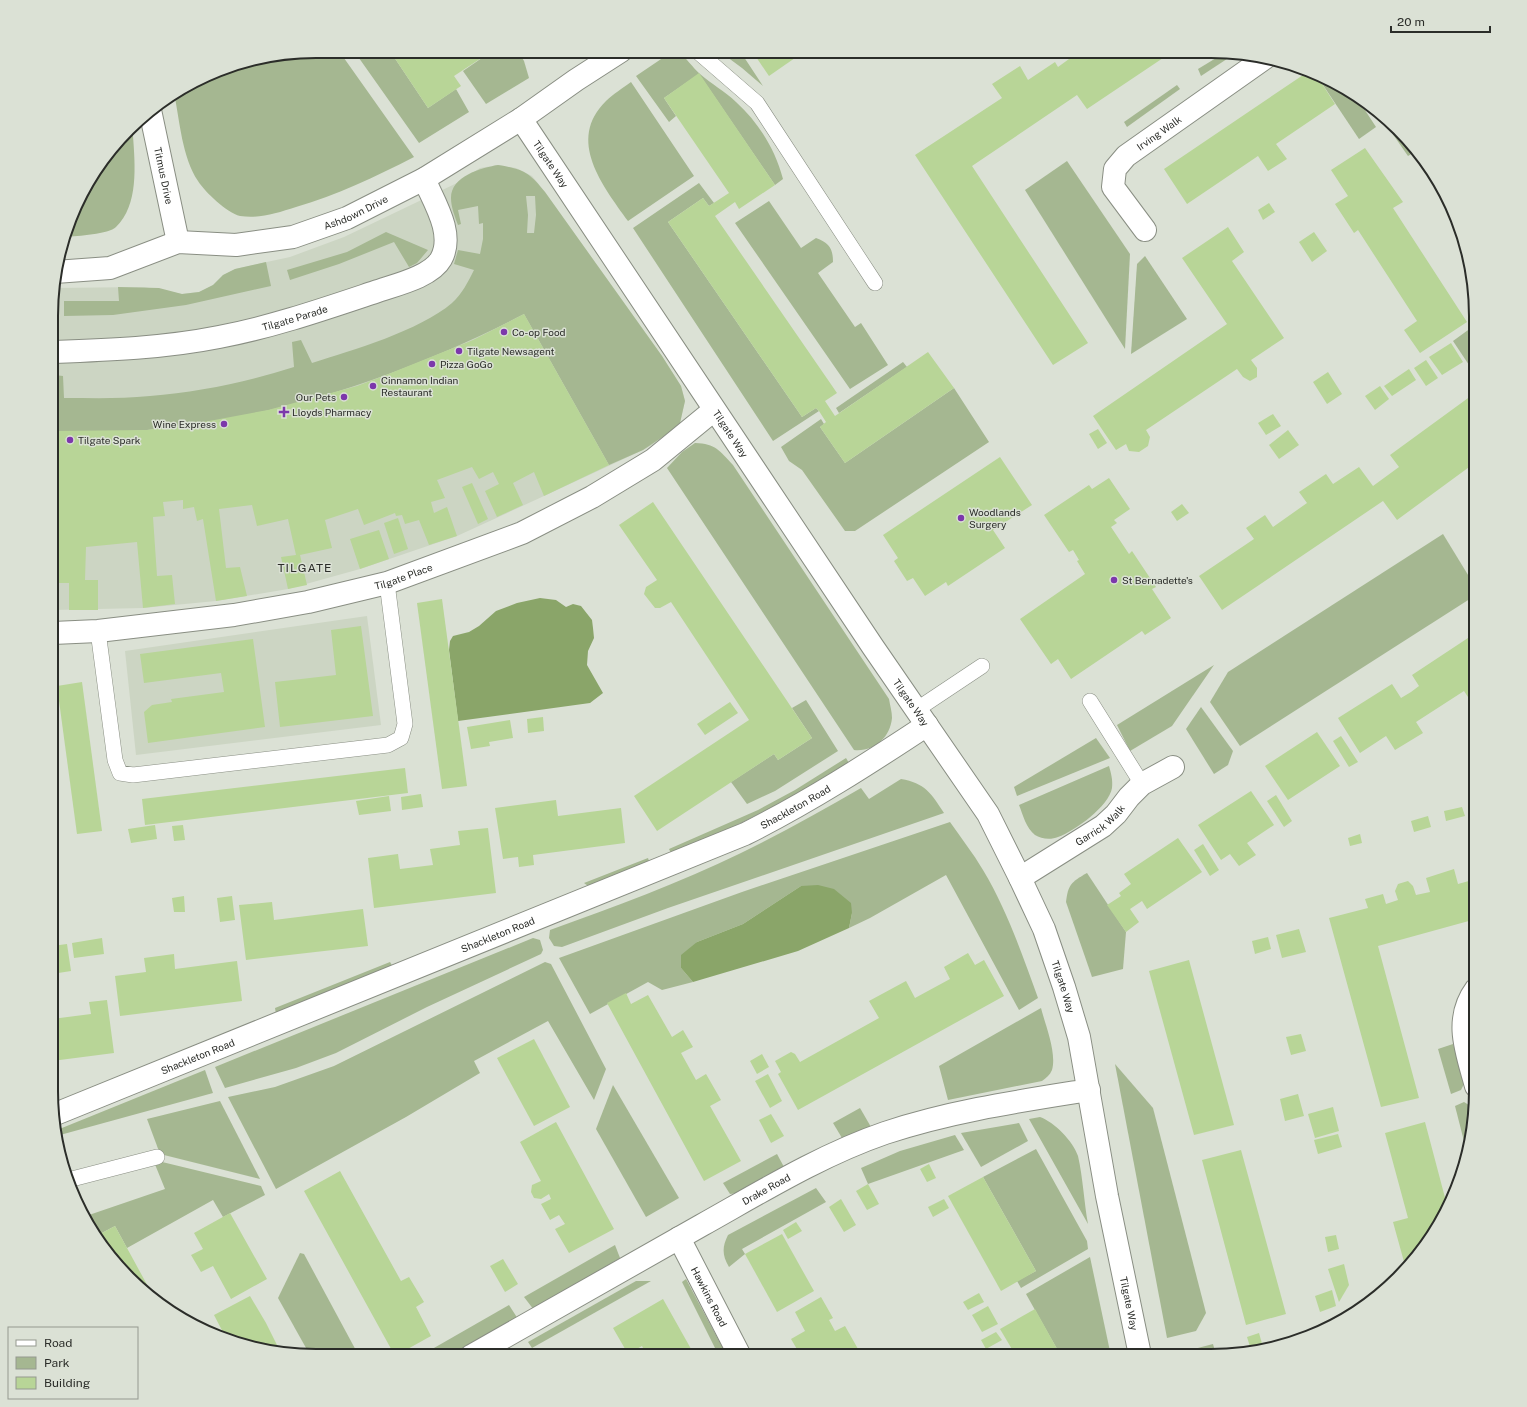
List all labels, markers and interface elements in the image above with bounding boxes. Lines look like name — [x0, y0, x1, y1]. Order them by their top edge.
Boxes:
scale bar — [1391, 8, 1490, 34]
text: 20 m — [1397, 15, 1425, 29]
street label: Irving Walk — [1134, 113, 1184, 153]
street label: Tilgate Way — [531, 138, 571, 190]
street label: Titmus Drive — [152, 146, 176, 206]
street label: Ashdown Drive — [322, 192, 390, 232]
street label: Tilgate Parade — [261, 302, 329, 333]
place label: Co-op Food — [512, 326, 566, 338]
marker: Co-op Food — [499, 327, 509, 337]
place label: Tilgate Newsagent — [467, 345, 554, 357]
marker: Tilgate Newsagent — [454, 346, 464, 356]
place label: Pizza GoGo — [440, 358, 493, 370]
marker: Pizza GoGo — [427, 359, 437, 369]
place label: Cinnamon Indian Restaurant — [381, 374, 459, 398]
marker: Cinnamon Indian Restaurant — [368, 381, 378, 391]
place label: Our Pets — [296, 391, 336, 403]
marker: Our Pets — [339, 392, 349, 402]
place label: Lloyds Pharmacy — [292, 406, 372, 418]
marker: Lloyds Pharmacy — [279, 407, 289, 417]
street label: Tilgate Way — [711, 408, 751, 460]
place label: Wine Express — [153, 418, 216, 430]
marker: Wine Express — [219, 419, 229, 429]
place label: Tilgate Spark — [78, 434, 141, 446]
marker: Tilgate Spark — [65, 435, 75, 445]
place label: Woodlands Surgery — [969, 506, 1021, 530]
marker: Woodlands Surgery — [956, 513, 966, 523]
district label: TILGATE — [277, 561, 333, 575]
street label: Tilgate Place — [373, 561, 434, 592]
place label: St Bernadette's — [1122, 574, 1193, 586]
marker: St Bernadette's — [1109, 575, 1119, 585]
street label: Tilgate Way — [891, 677, 932, 729]
street label: Shackleton Road — [758, 782, 832, 831]
street label: Garrick Walk — [1073, 802, 1127, 848]
street label: Shackleton Road — [459, 914, 536, 955]
street label: Tilgate Way — [1049, 959, 1078, 1015]
street label: Shackleton Road — [159, 1036, 236, 1077]
street label: Drake Road — [740, 1171, 792, 1207]
street label: Hawkins Road — [689, 1265, 730, 1329]
street label: Tilgate Way — [1118, 1276, 1141, 1332]
legend — [8, 1327, 138, 1399]
text: Road — [44, 1336, 72, 1350]
text: Park — [44, 1356, 70, 1370]
text: Building — [44, 1376, 90, 1390]

